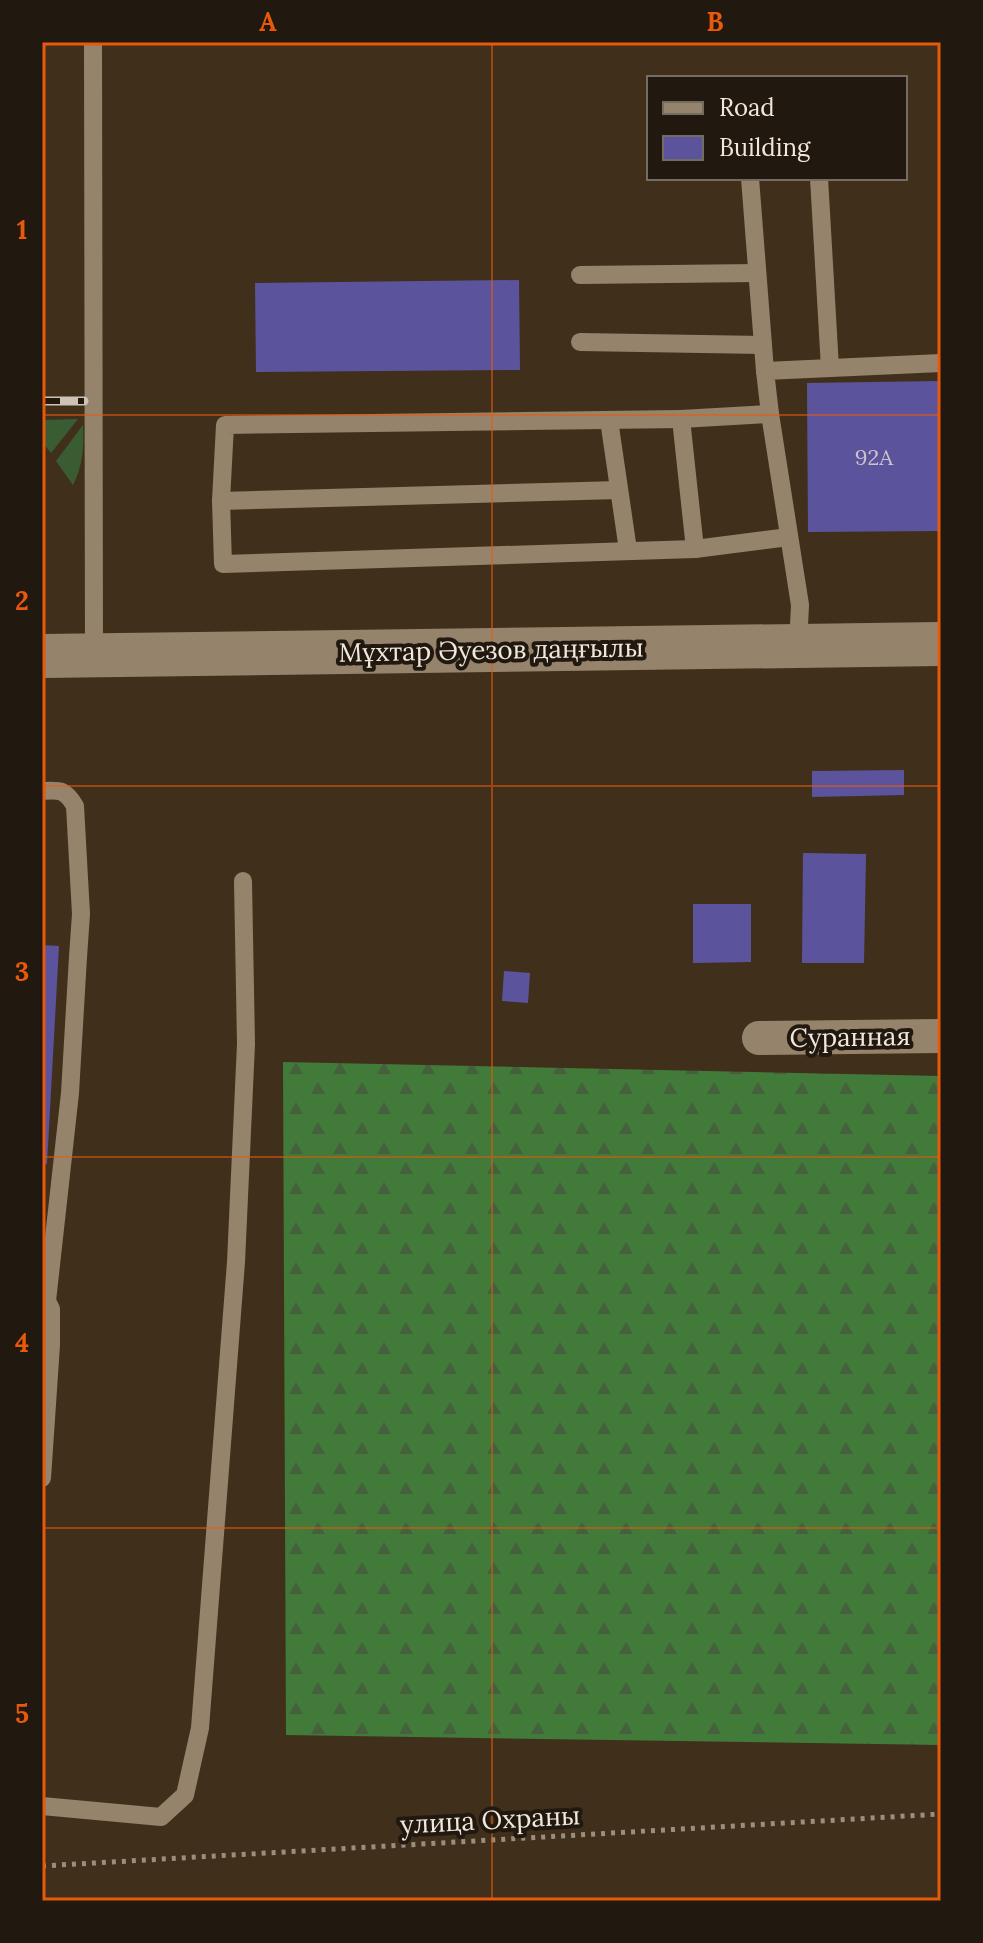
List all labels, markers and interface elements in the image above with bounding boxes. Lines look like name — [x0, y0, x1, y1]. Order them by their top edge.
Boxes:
text: A — [259, 5, 277, 38]
text: B — [706, 5, 724, 38]
legend — [647, 76, 907, 180]
text: Road — [719, 92, 775, 123]
text: Building — [719, 132, 811, 163]
text: 1 — [17, 213, 27, 246]
house number: 92А — [855, 443, 894, 471]
text: 2 — [15, 584, 29, 617]
street label: Мұхтар Әуезов даңғылы — [338, 630, 644, 669]
text: 3 — [15, 955, 29, 988]
street label: Суранная — [789, 1019, 911, 1054]
text: 4 — [15, 1326, 29, 1359]
text: 5 — [15, 1697, 29, 1730]
street label: улица Охраны — [399, 1798, 581, 1841]

